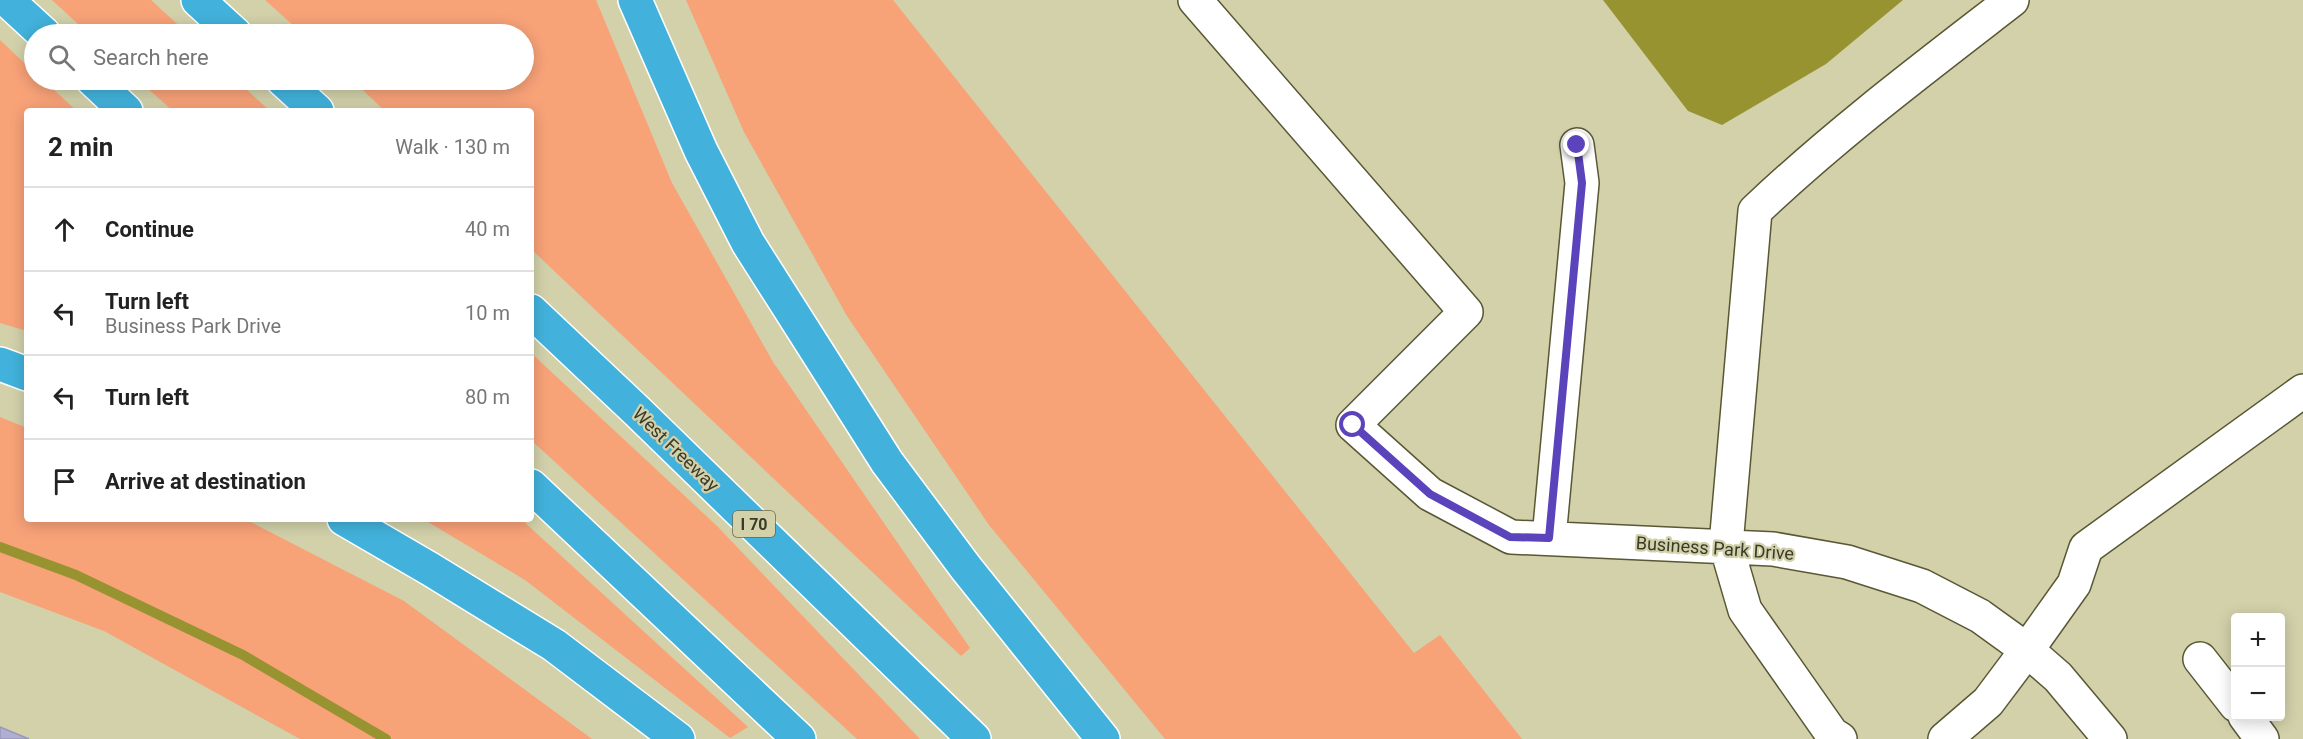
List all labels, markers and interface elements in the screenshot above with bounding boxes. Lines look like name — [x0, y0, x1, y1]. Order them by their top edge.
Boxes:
search box — [24, 24, 534, 90]
icon: search — [45, 41, 78, 74]
text: Search here — [93, 45, 209, 70]
route end — [1563, 131, 1589, 157]
text: 2 min — [48, 132, 113, 162]
text: Walk · 130 m — [395, 135, 510, 159]
icon: ahead — [48, 213, 81, 246]
text: Continue — [105, 217, 194, 242]
text: 40 m — [465, 217, 510, 241]
text: Turn left — [105, 289, 189, 314]
icon: left — [48, 297, 81, 330]
text: 10 m — [465, 301, 510, 325]
text: Business Park Drive — [105, 314, 281, 338]
icon: left — [48, 381, 81, 414]
text: Turn left — [105, 385, 189, 410]
text: 80 m — [465, 385, 510, 409]
street label: West Freeway — [629, 403, 724, 496]
route start — [1339, 411, 1365, 437]
icon: arrive — [48, 465, 81, 498]
text: Arrive at destination — [105, 469, 306, 494]
road number: I 70 — [733, 511, 775, 537]
street label: Business Park Drive — [1635, 532, 1795, 564]
map controls — [2231, 613, 2285, 721]
button: + — [2231, 613, 2285, 667]
button: − — [2231, 667, 2285, 721]

